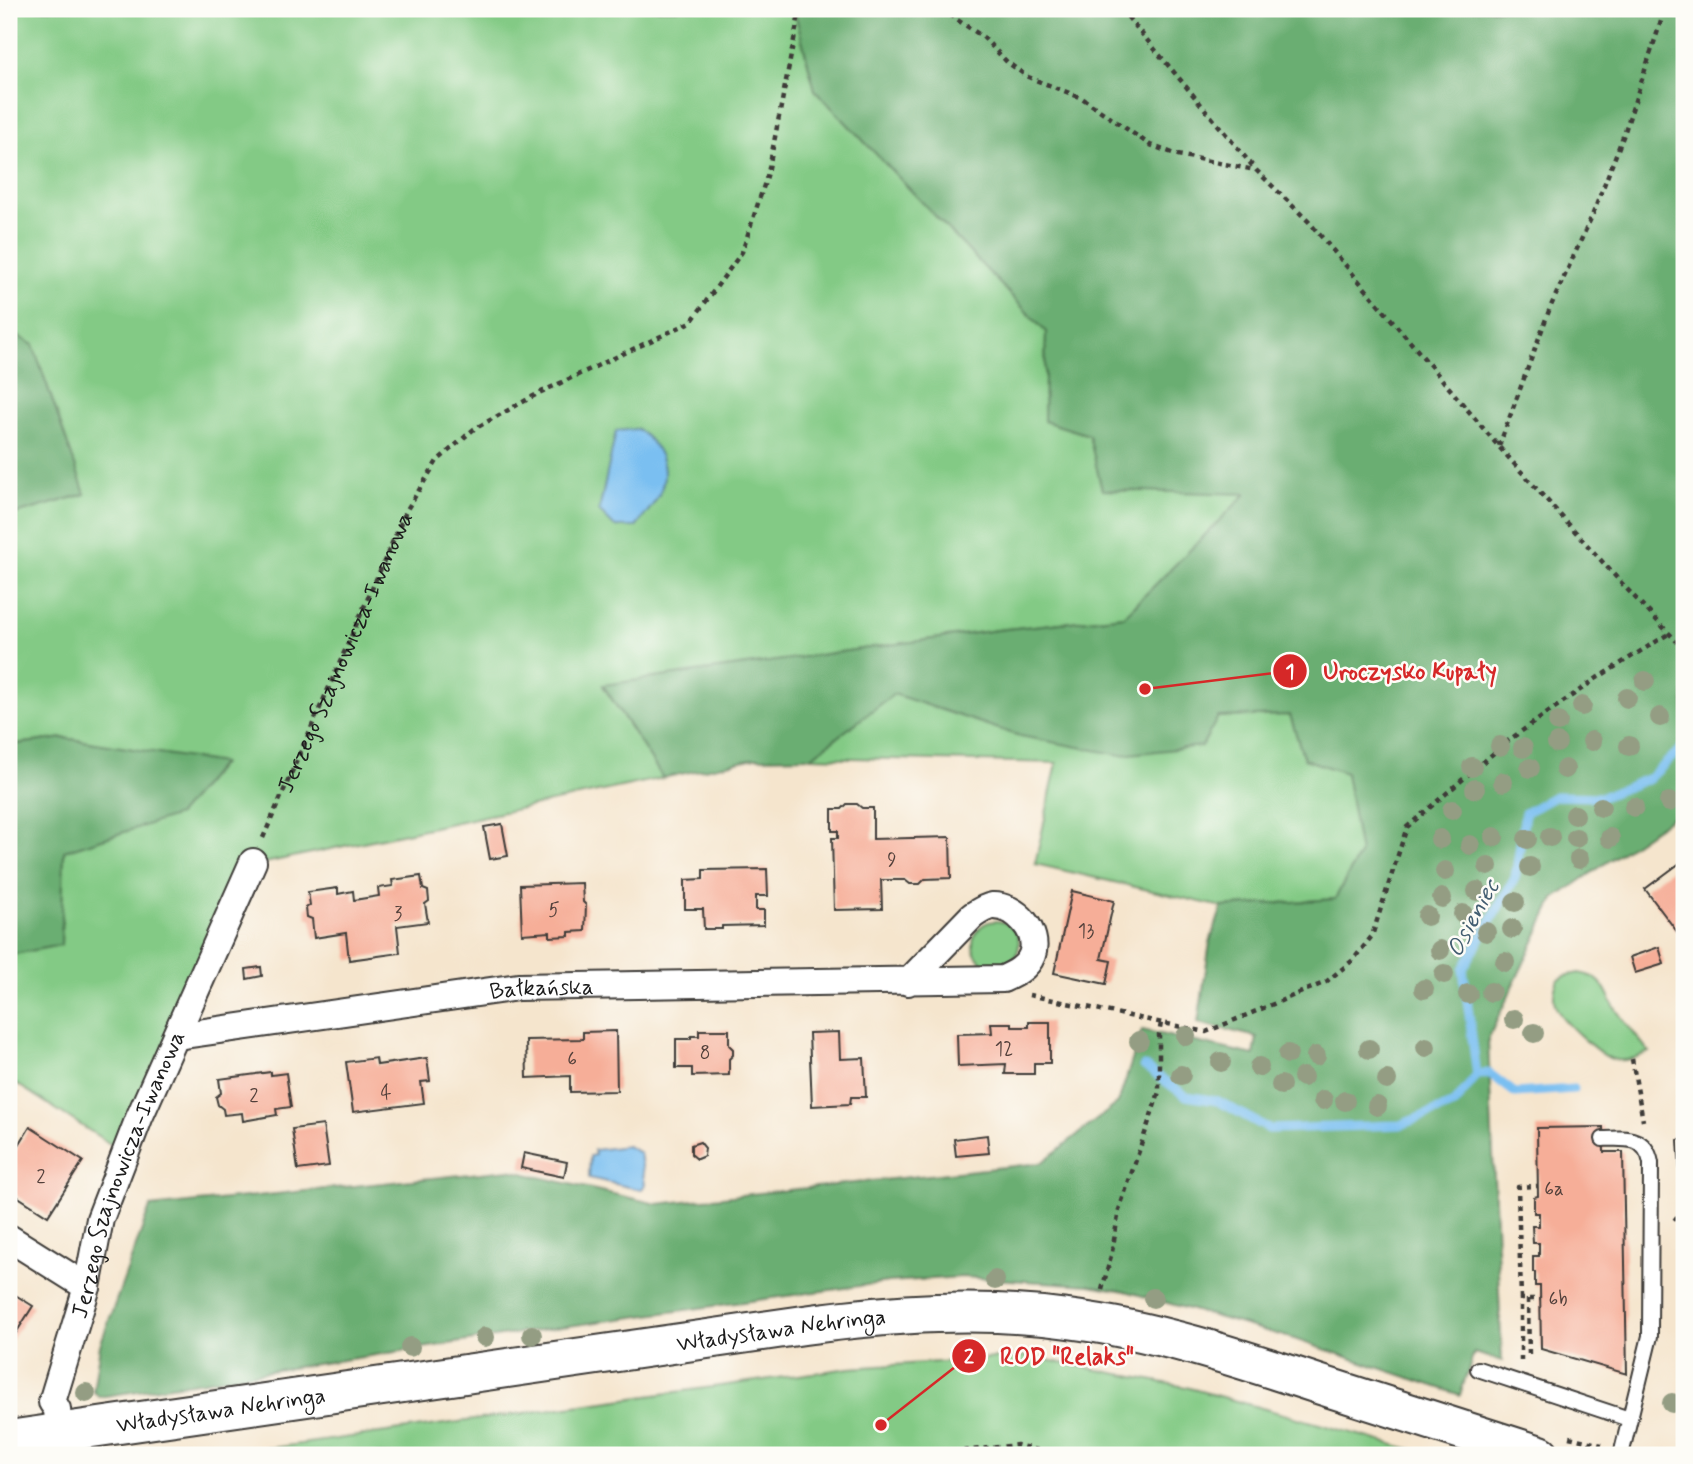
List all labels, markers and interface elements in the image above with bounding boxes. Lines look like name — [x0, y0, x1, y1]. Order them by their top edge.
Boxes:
street label: Jerzego Szajnowicza-Iwanowa — [272, 508, 421, 798]
callout: Uroczysko Kupały — [1272, 648, 1513, 693]
text: Uroczysko Kupały — [1323, 657, 1497, 688]
text: 1 — [1285, 658, 1295, 686]
house number: 9 — [887, 848, 897, 873]
water label: Osieniec — [1440, 873, 1507, 963]
house number: 5 — [548, 898, 560, 923]
house number: 3 — [394, 902, 403, 927]
house number: 13 — [1078, 919, 1094, 944]
street label: Bałkańska — [488, 973, 594, 1008]
street label: Jerzego Szajnowicza-Iwanowa — [65, 1026, 193, 1322]
house number: 12 — [995, 1037, 1013, 1062]
house number: 8 — [700, 1041, 710, 1066]
house number: 6 — [567, 1047, 577, 1072]
house number: 4 — [380, 1081, 392, 1106]
house number: 2 — [249, 1084, 259, 1109]
house number: 2 — [36, 1165, 46, 1190]
house number: 6a — [1544, 1177, 1564, 1202]
house number: 6b — [1548, 1287, 1568, 1312]
street label: Władysława Nehringa — [675, 1303, 887, 1360]
callout: ROD "Relaks" — [951, 1333, 1148, 1378]
text: ROD "Relaks" — [1000, 1342, 1134, 1373]
text: 2 — [964, 1343, 975, 1371]
street label: Władysława Nehringa — [115, 1381, 328, 1441]

